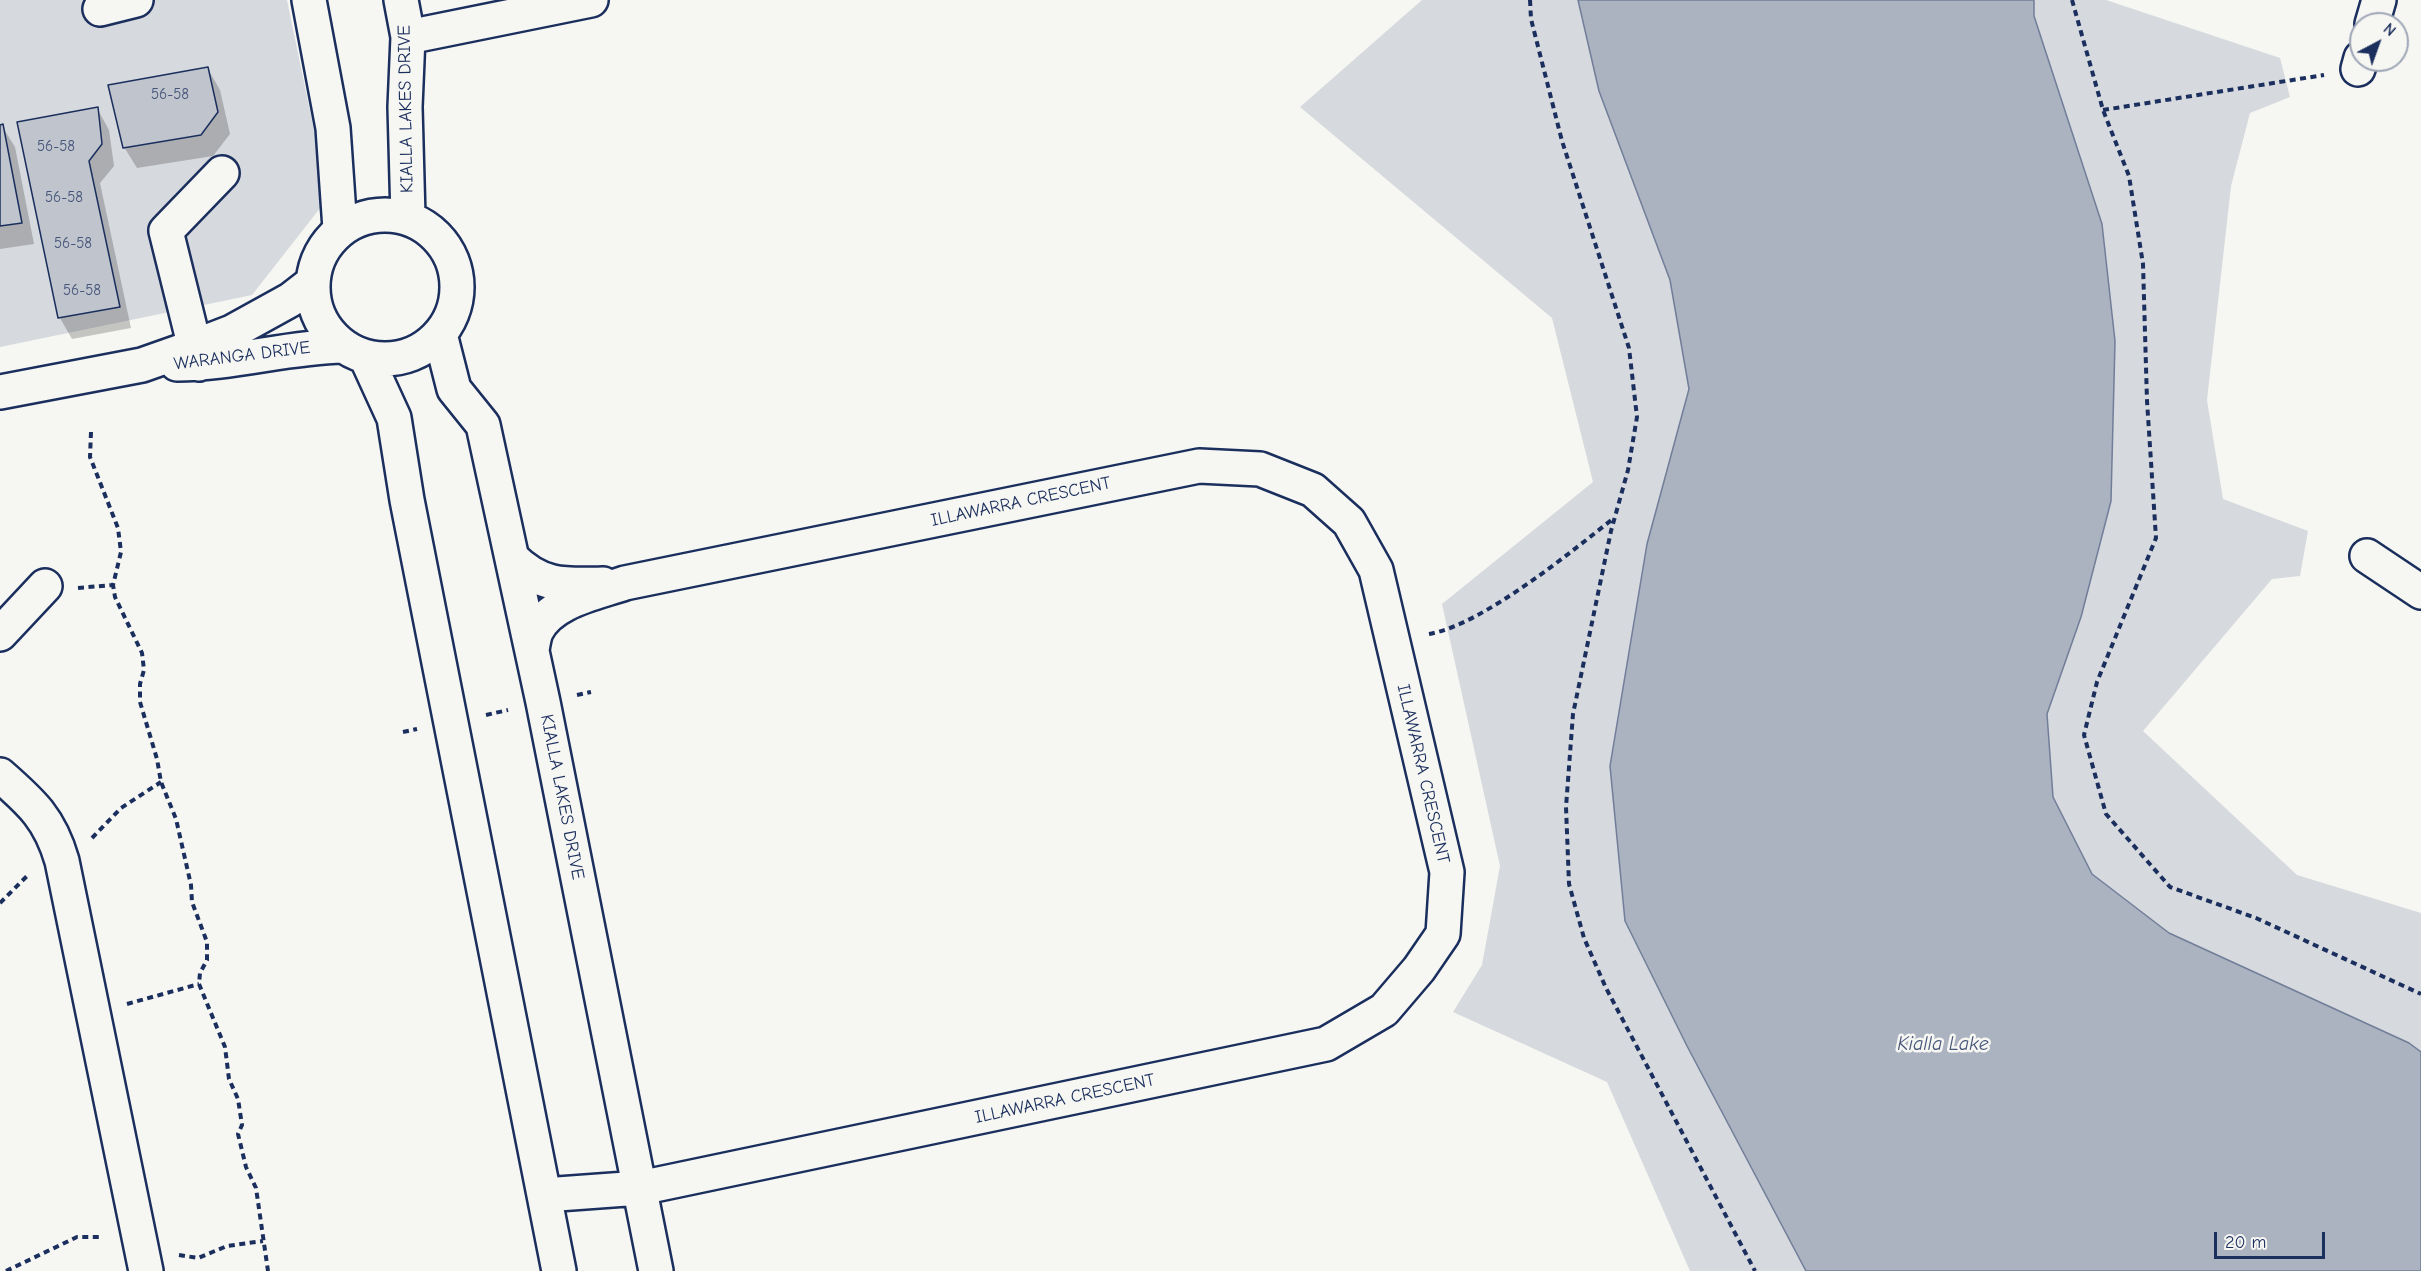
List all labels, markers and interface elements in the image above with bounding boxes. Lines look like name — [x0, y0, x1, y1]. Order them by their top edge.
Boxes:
north arrow — [2349, 12, 2409, 72]
text: N — [2380, 20, 2399, 40]
street label: KIALLA LAKES DRIVE — [394, 25, 418, 193]
house number: 56-58 — [151, 86, 189, 104]
house number: 56-58 — [37, 138, 75, 156]
house number: 56-58 — [45, 189, 83, 207]
house number: 56-58 — [54, 235, 92, 253]
house number: 56-58 — [63, 282, 101, 300]
street label: WARANGA DRIVE — [173, 337, 311, 375]
street label: ILLAWARRA CRESCENT — [929, 472, 1113, 532]
street label: ILLAWARRA CRESCENT — [1392, 682, 1454, 866]
street label: KIALLA LAKES DRIVE — [535, 712, 589, 882]
water label: Kialla Lake — [1897, 1032, 1989, 1056]
street label: ILLAWARRA CRESCENT — [973, 1069, 1157, 1129]
scale bar — [2217, 1220, 2328, 1258]
text: 20 m — [2225, 1232, 2266, 1253]

